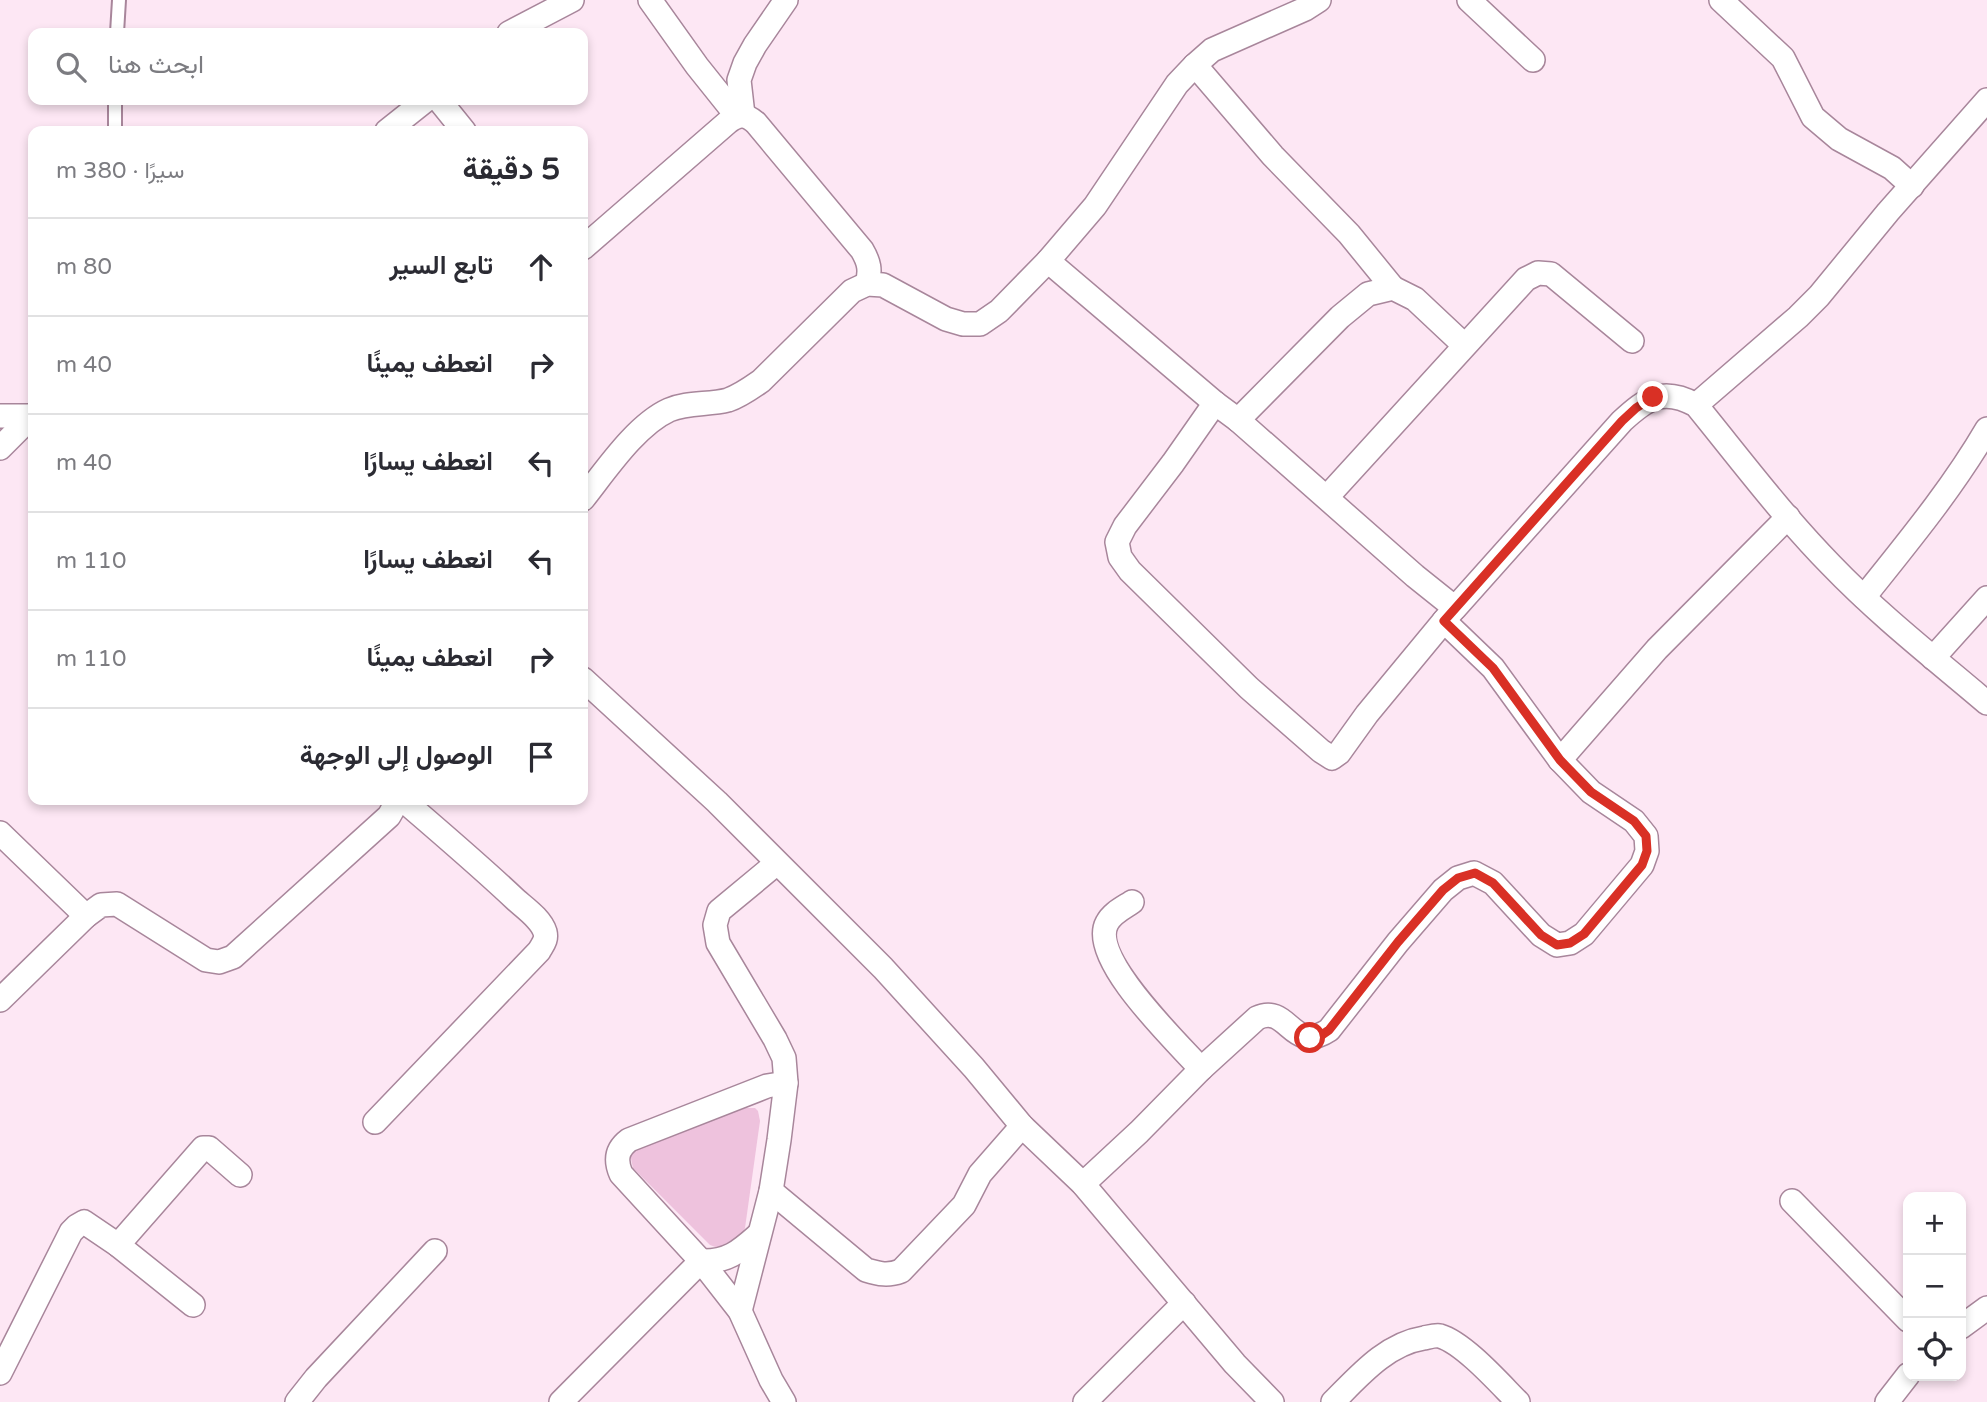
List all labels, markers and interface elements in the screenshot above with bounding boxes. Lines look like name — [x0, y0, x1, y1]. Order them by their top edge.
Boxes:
search box — [28, 28, 588, 105]
icon: search — [52, 48, 90, 86]
text: ابحث هنا — [108, 49, 204, 80]
text: 5 دقيقة — [463, 151, 560, 188]
text: سيرًا · 380 m — [56, 157, 184, 185]
icon: ahead — [522, 248, 560, 286]
text: تابع السير — [389, 250, 493, 281]
text: 80 m — [56, 253, 112, 281]
icon: right — [522, 346, 560, 384]
text: انعطف يمينًا — [366, 348, 493, 379]
text: 40 m — [56, 351, 112, 379]
route end — [1637, 381, 1668, 412]
icon: left — [522, 444, 560, 482]
text: انعطف يسارًا — [363, 446, 493, 477]
text: 40 m — [56, 449, 112, 477]
icon: left — [522, 542, 560, 580]
text: انعطف يسارًا — [363, 544, 493, 575]
text: 110 m — [56, 547, 126, 575]
icon: right — [522, 640, 560, 678]
text: انعطف يمينًا — [366, 642, 493, 673]
text: 110 m — [56, 645, 126, 673]
icon: arrive — [522, 738, 560, 776]
text: الوصول إلى الوجهة — [300, 740, 493, 771]
route start — [1294, 1022, 1325, 1053]
map controls — [1903, 1192, 1966, 1381]
button: + — [1903, 1192, 1966, 1255]
button: − — [1903, 1255, 1966, 1318]
button: locate — [1903, 1318, 1966, 1381]

